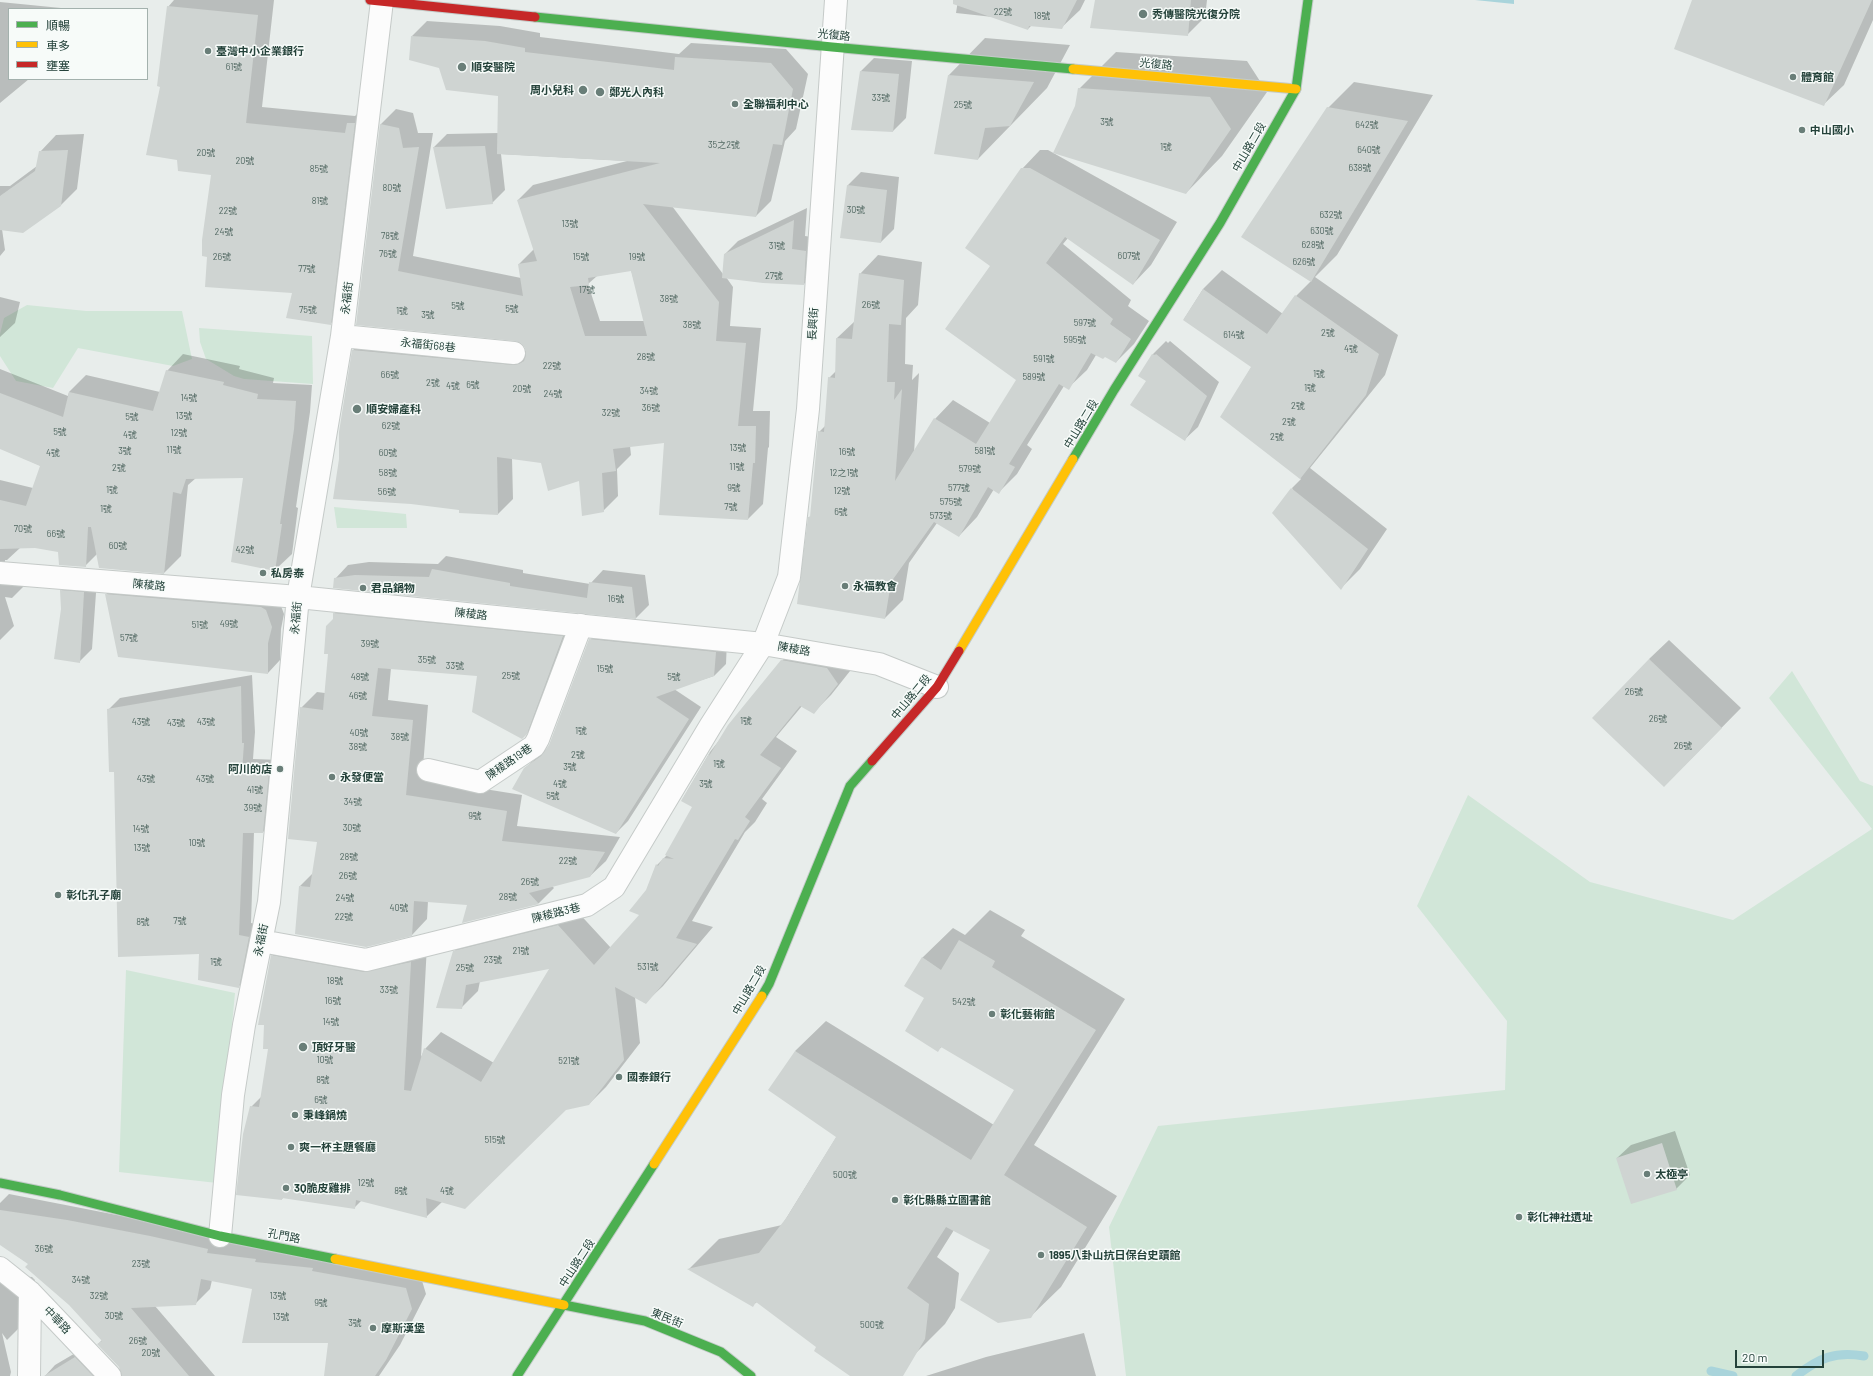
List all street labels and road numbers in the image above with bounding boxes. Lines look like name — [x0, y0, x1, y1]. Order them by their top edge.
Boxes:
street label: 光復路 — [817, 27, 851, 43]
street label: 光復路 — [1139, 56, 1173, 72]
street label: 中山路二段 — [1230, 120, 1268, 174]
street label: 永福街 — [338, 281, 356, 315]
street label: 長興街 — [805, 307, 821, 341]
street label: 永福街68巷 — [400, 336, 456, 354]
street label: 中山路二段 — [1061, 397, 1101, 451]
street label: 陳稜路 — [132, 577, 166, 593]
street label: 永福街 — [288, 601, 304, 635]
street label: 陳稜路 — [454, 606, 488, 622]
street label: 陳稜路 — [777, 640, 811, 658]
street label: 中山路二段 — [888, 672, 934, 722]
street label: 陳稜路19巷 — [483, 741, 535, 783]
street label: 陳稜路3巷 — [530, 901, 582, 925]
street label: 永福街 — [251, 923, 271, 957]
street label: 中山路二段 — [730, 963, 768, 1017]
street label: 孔門路 — [267, 1226, 301, 1246]
street label: 中山路二段 — [556, 1236, 598, 1290]
street label: 中華路 — [41, 1304, 73, 1336]
street label: 東民街 — [649, 1306, 685, 1330]

